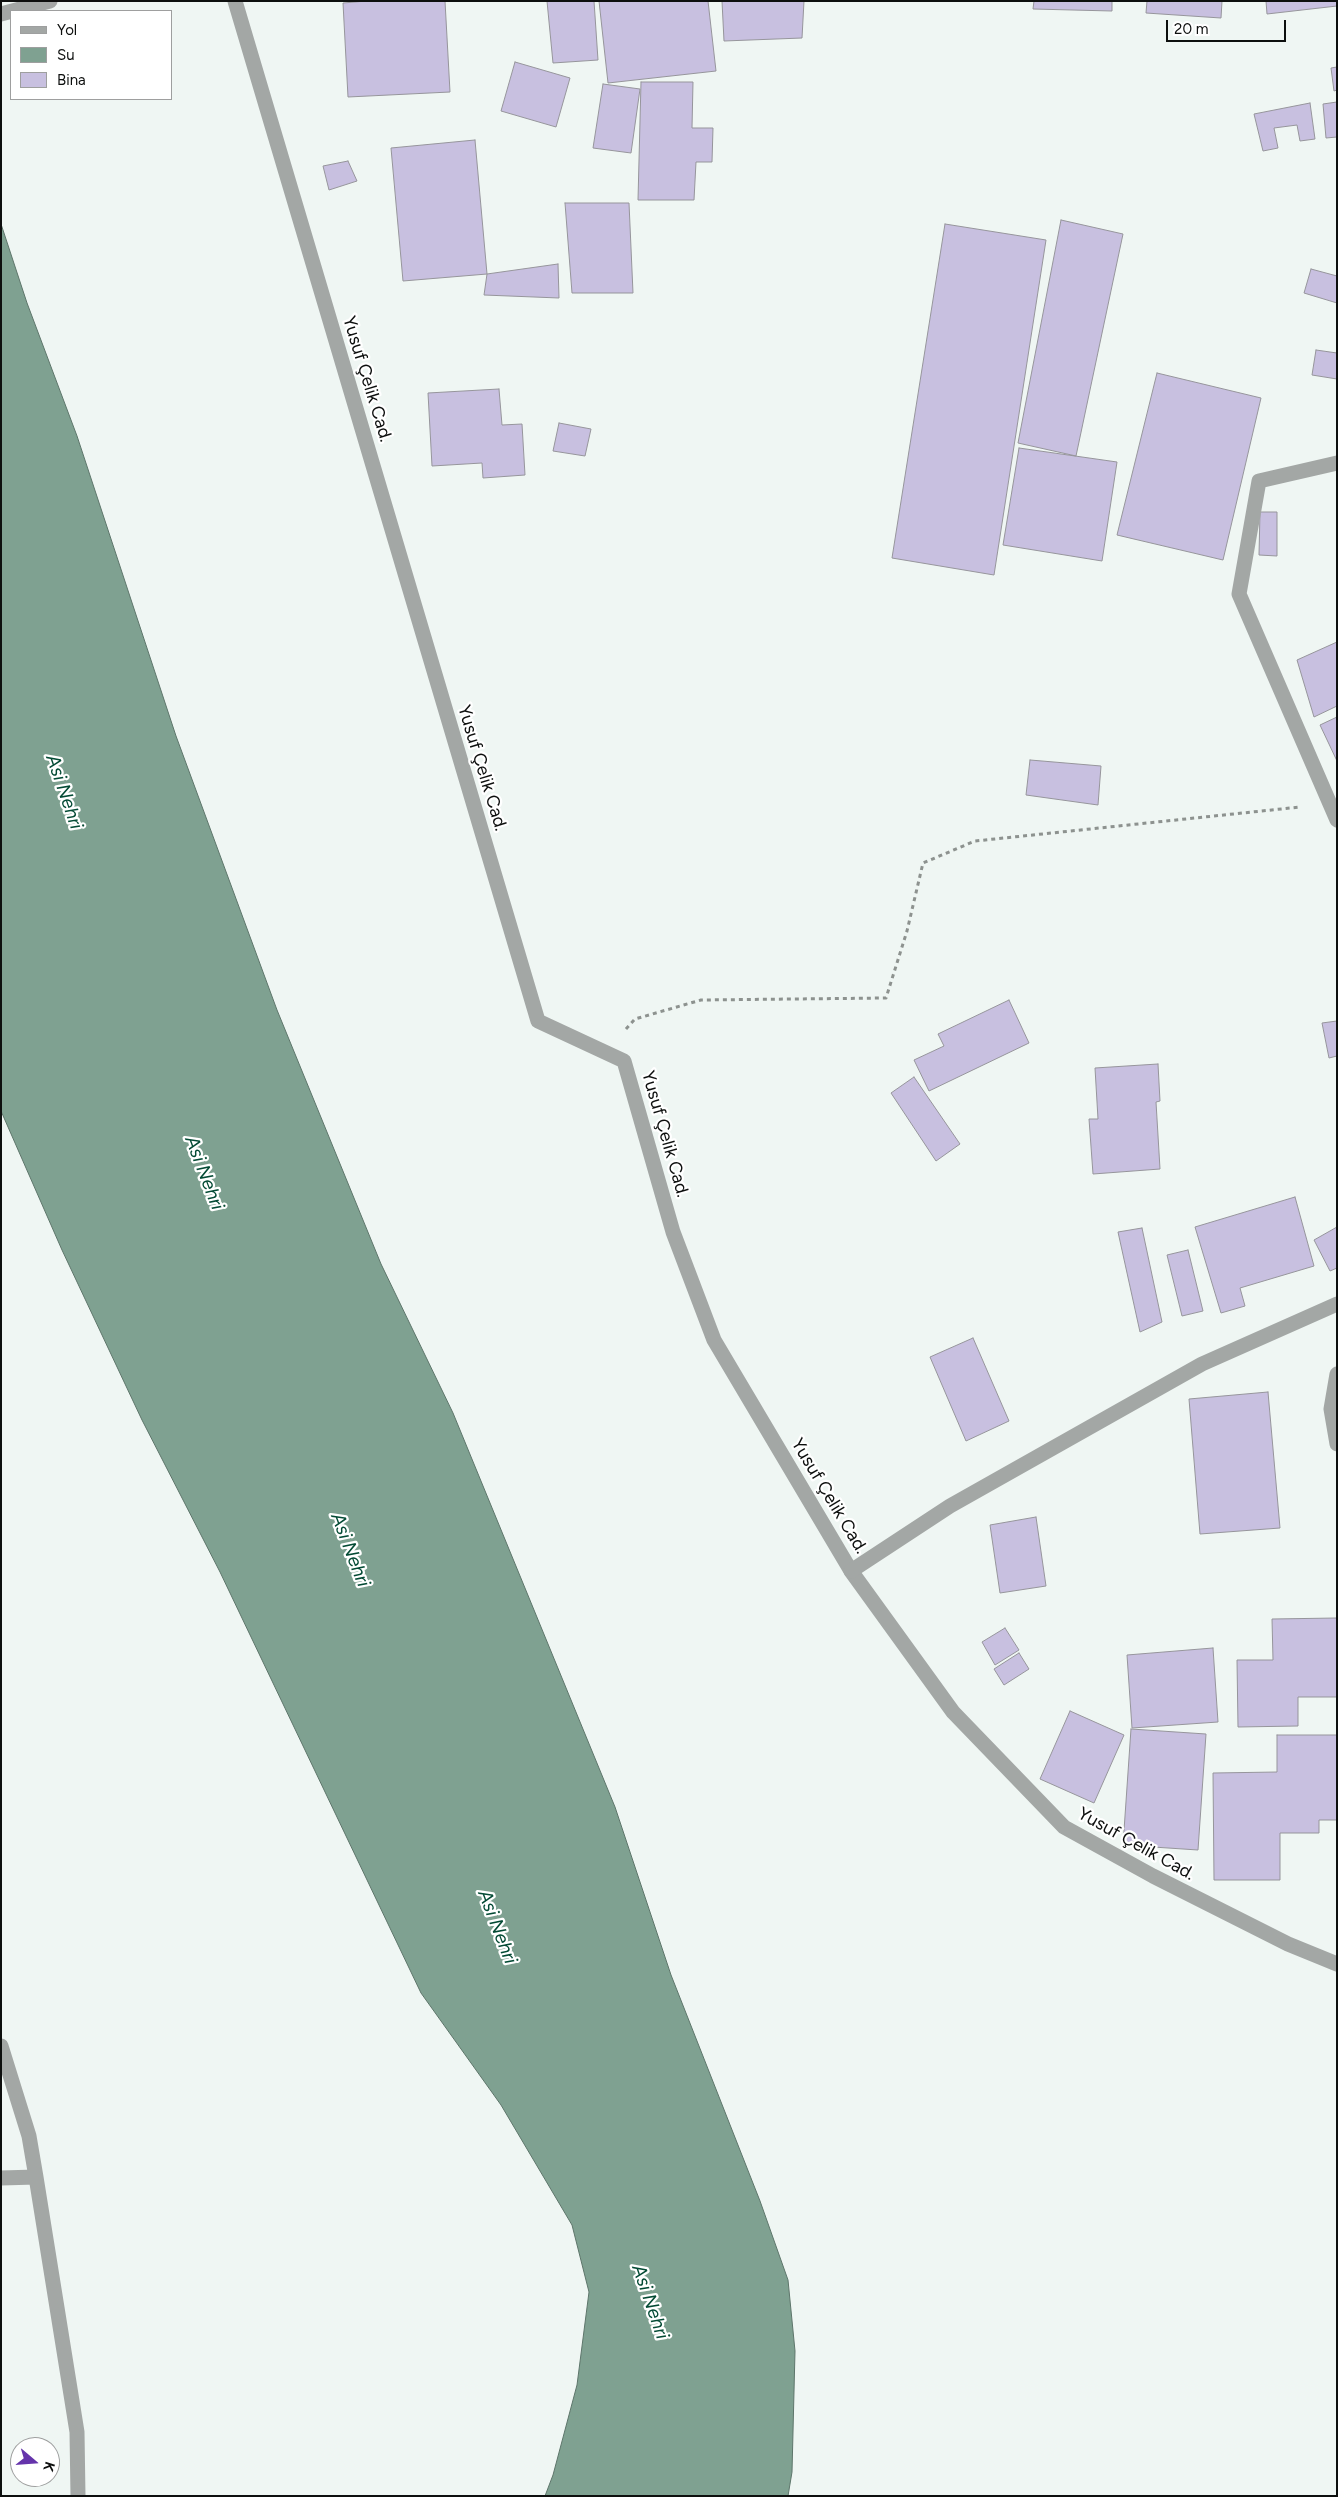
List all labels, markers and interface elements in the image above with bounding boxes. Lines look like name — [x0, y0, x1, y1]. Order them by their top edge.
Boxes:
legend — [10, 10, 172, 100]
scale bar — [1168, 10, 1288, 42]
text: 20 m — [1174, 20, 1208, 38]
text: Yol — [57, 21, 77, 39]
text: Su — [57, 46, 75, 64]
text: Bina — [57, 71, 86, 89]
street label: Yusuf Çelik Cad. — [338, 313, 396, 445]
street label: Yusuf Çelik Cad. — [453, 702, 511, 834]
water label: Asi Nehri — [41, 752, 87, 832]
street label: Yusuf Çelik Cad. — [637, 1068, 693, 1200]
water label: Asi Nehri — [179, 1133, 229, 1213]
street label: Yusuf Çelik Cad. — [786, 1435, 872, 1557]
water label: Asi Nehri — [325, 1510, 375, 1590]
street label: Yusuf Çelik Cad. — [1074, 1803, 1198, 1885]
water label: Asi Nehri — [472, 1887, 522, 1967]
water label: Asi Nehri — [627, 2262, 673, 2342]
north arrow — [10, 2437, 60, 2487]
text: K — [39, 2459, 58, 2474]

